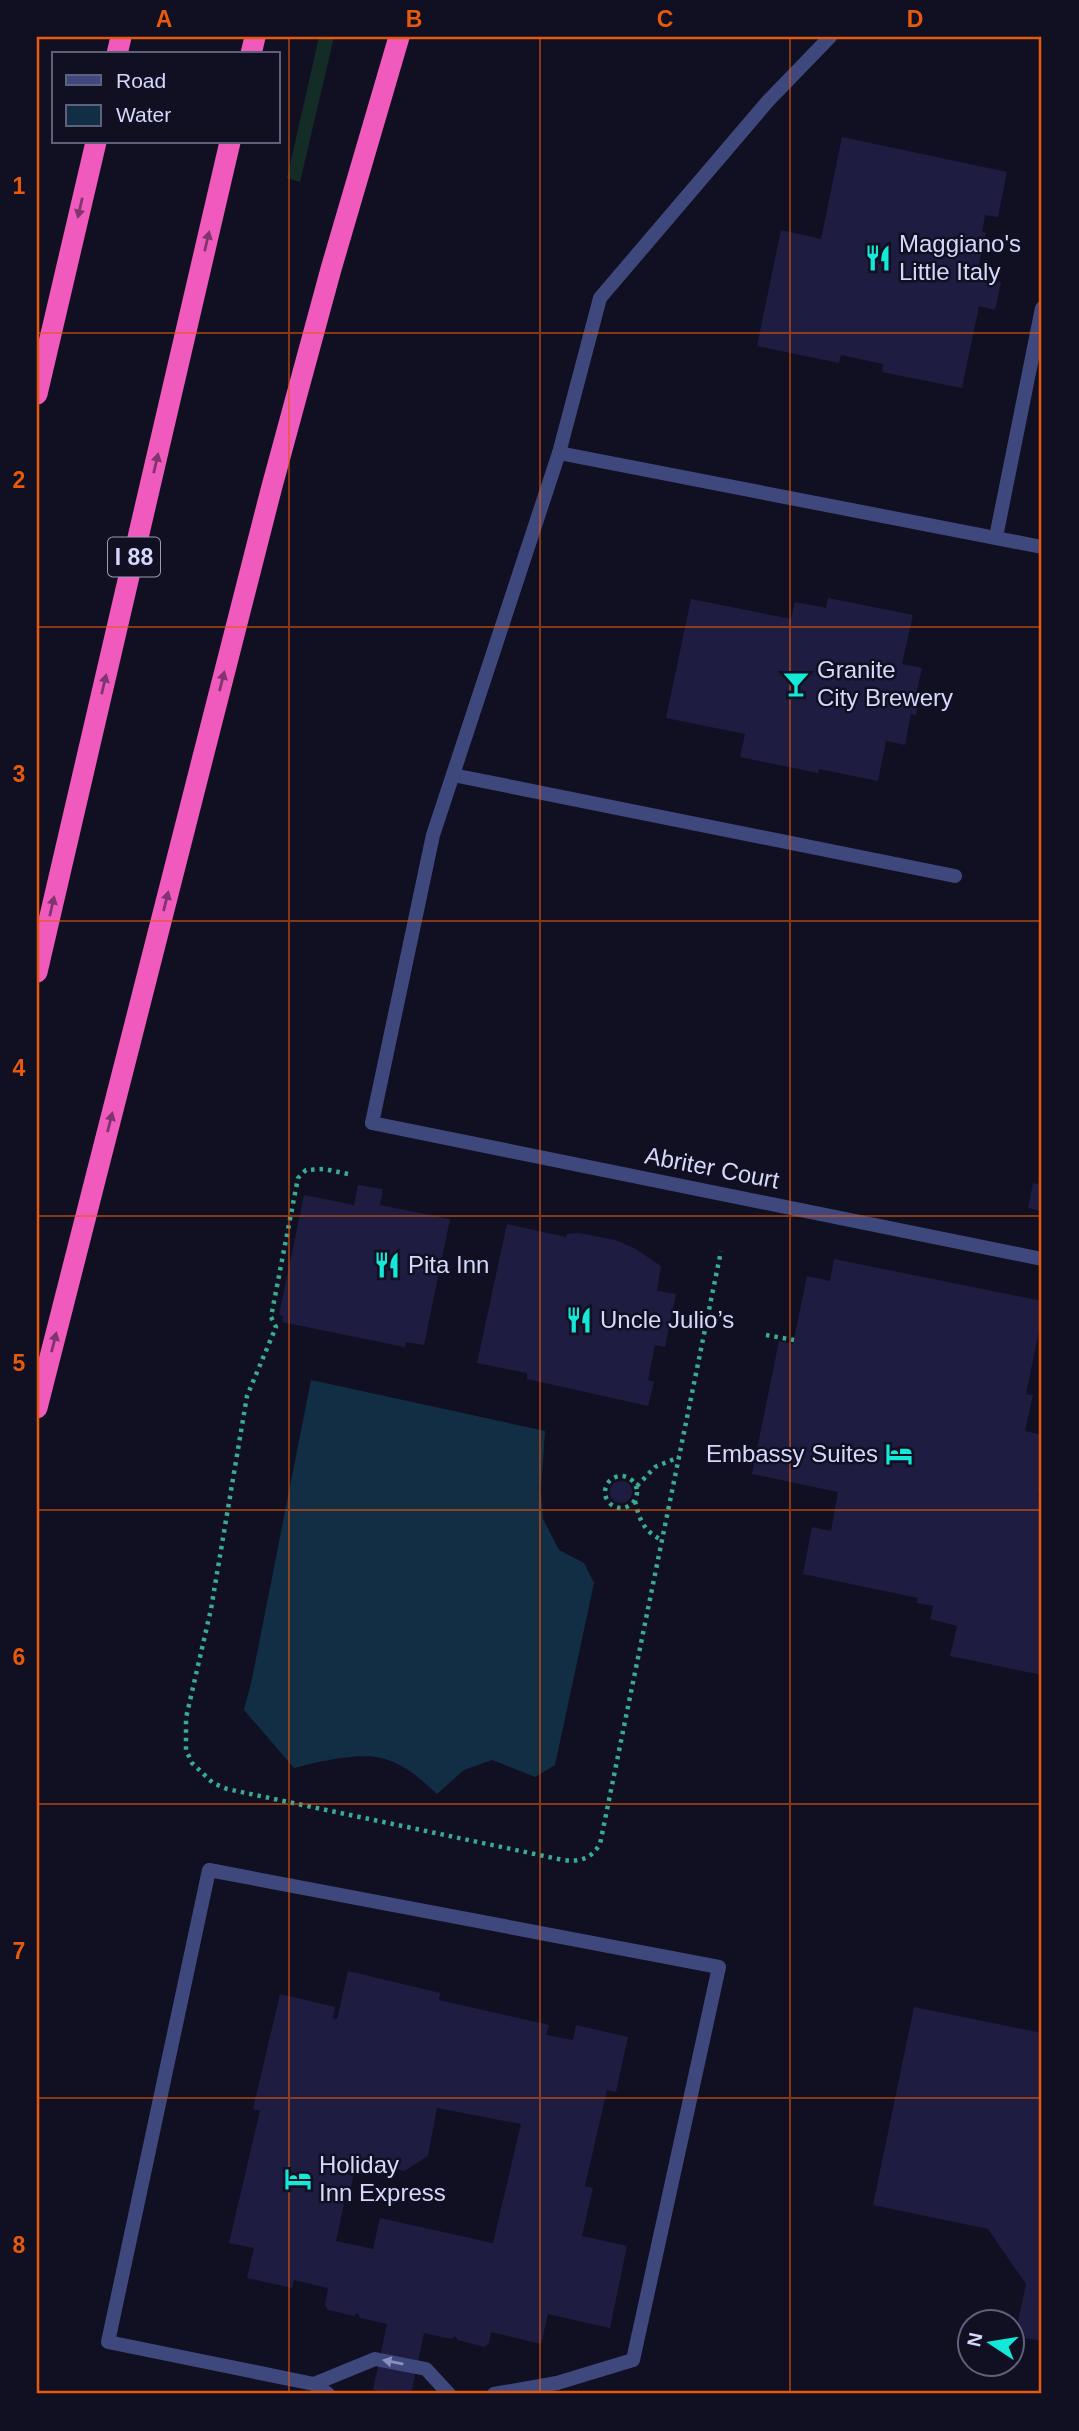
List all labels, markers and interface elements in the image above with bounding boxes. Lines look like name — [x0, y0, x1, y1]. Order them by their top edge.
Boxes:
text: A — [156, 6, 172, 32]
text: B — [406, 6, 422, 32]
text: C — [657, 6, 673, 32]
text: D — [907, 6, 923, 32]
legend — [52, 52, 280, 144]
text: Road — [116, 69, 166, 92]
text: Water — [116, 103, 171, 126]
text: 1 — [13, 173, 26, 199]
one-way arrow — [75, 197, 86, 219]
one-way arrow — [202, 230, 213, 252]
place label: Maggiano's Little Italy — [899, 230, 1021, 285]
restaurant icon: Maggiano's Little Italy — [863, 243, 893, 273]
one-way arrow — [151, 452, 162, 474]
text: 2 — [13, 467, 25, 493]
road number: I 88 — [108, 538, 160, 576]
place label: Granite City Brewery — [817, 656, 953, 711]
bar icon: Granite City Brewery — [781, 669, 811, 699]
one-way arrow — [217, 670, 228, 692]
one-way arrow — [99, 673, 110, 695]
text: 3 — [13, 761, 25, 787]
one-way arrow — [161, 890, 172, 912]
one-way arrow — [47, 895, 58, 917]
text: 4 — [13, 1055, 26, 1081]
one-way arrow — [105, 1111, 116, 1133]
street label: Abriter Court — [643, 1141, 782, 1194]
restaurant icon: Pita Inn — [372, 1250, 402, 1280]
place label: Pita Inn — [408, 1251, 489, 1278]
restaurant icon: Uncle Julio’s — [564, 1305, 594, 1335]
place label: Uncle Julio’s — [600, 1306, 734, 1333]
one-way arrow — [49, 1331, 60, 1353]
text: 5 — [13, 1350, 26, 1376]
hotel icon: Embassy Suites — [884, 1439, 914, 1469]
place label: Embassy Suites — [706, 1440, 878, 1467]
text: 6 — [13, 1644, 25, 1670]
text: 7 — [13, 1938, 25, 1964]
place label: Holiday Inn Express — [319, 2151, 446, 2206]
hotel icon: Holiday Inn Express — [283, 2164, 313, 2194]
text: 8 — [13, 2232, 26, 2258]
north arrow — [956, 2308, 1026, 2378]
text: N — [963, 2331, 987, 2348]
one-way arrow — [382, 2357, 404, 2368]

